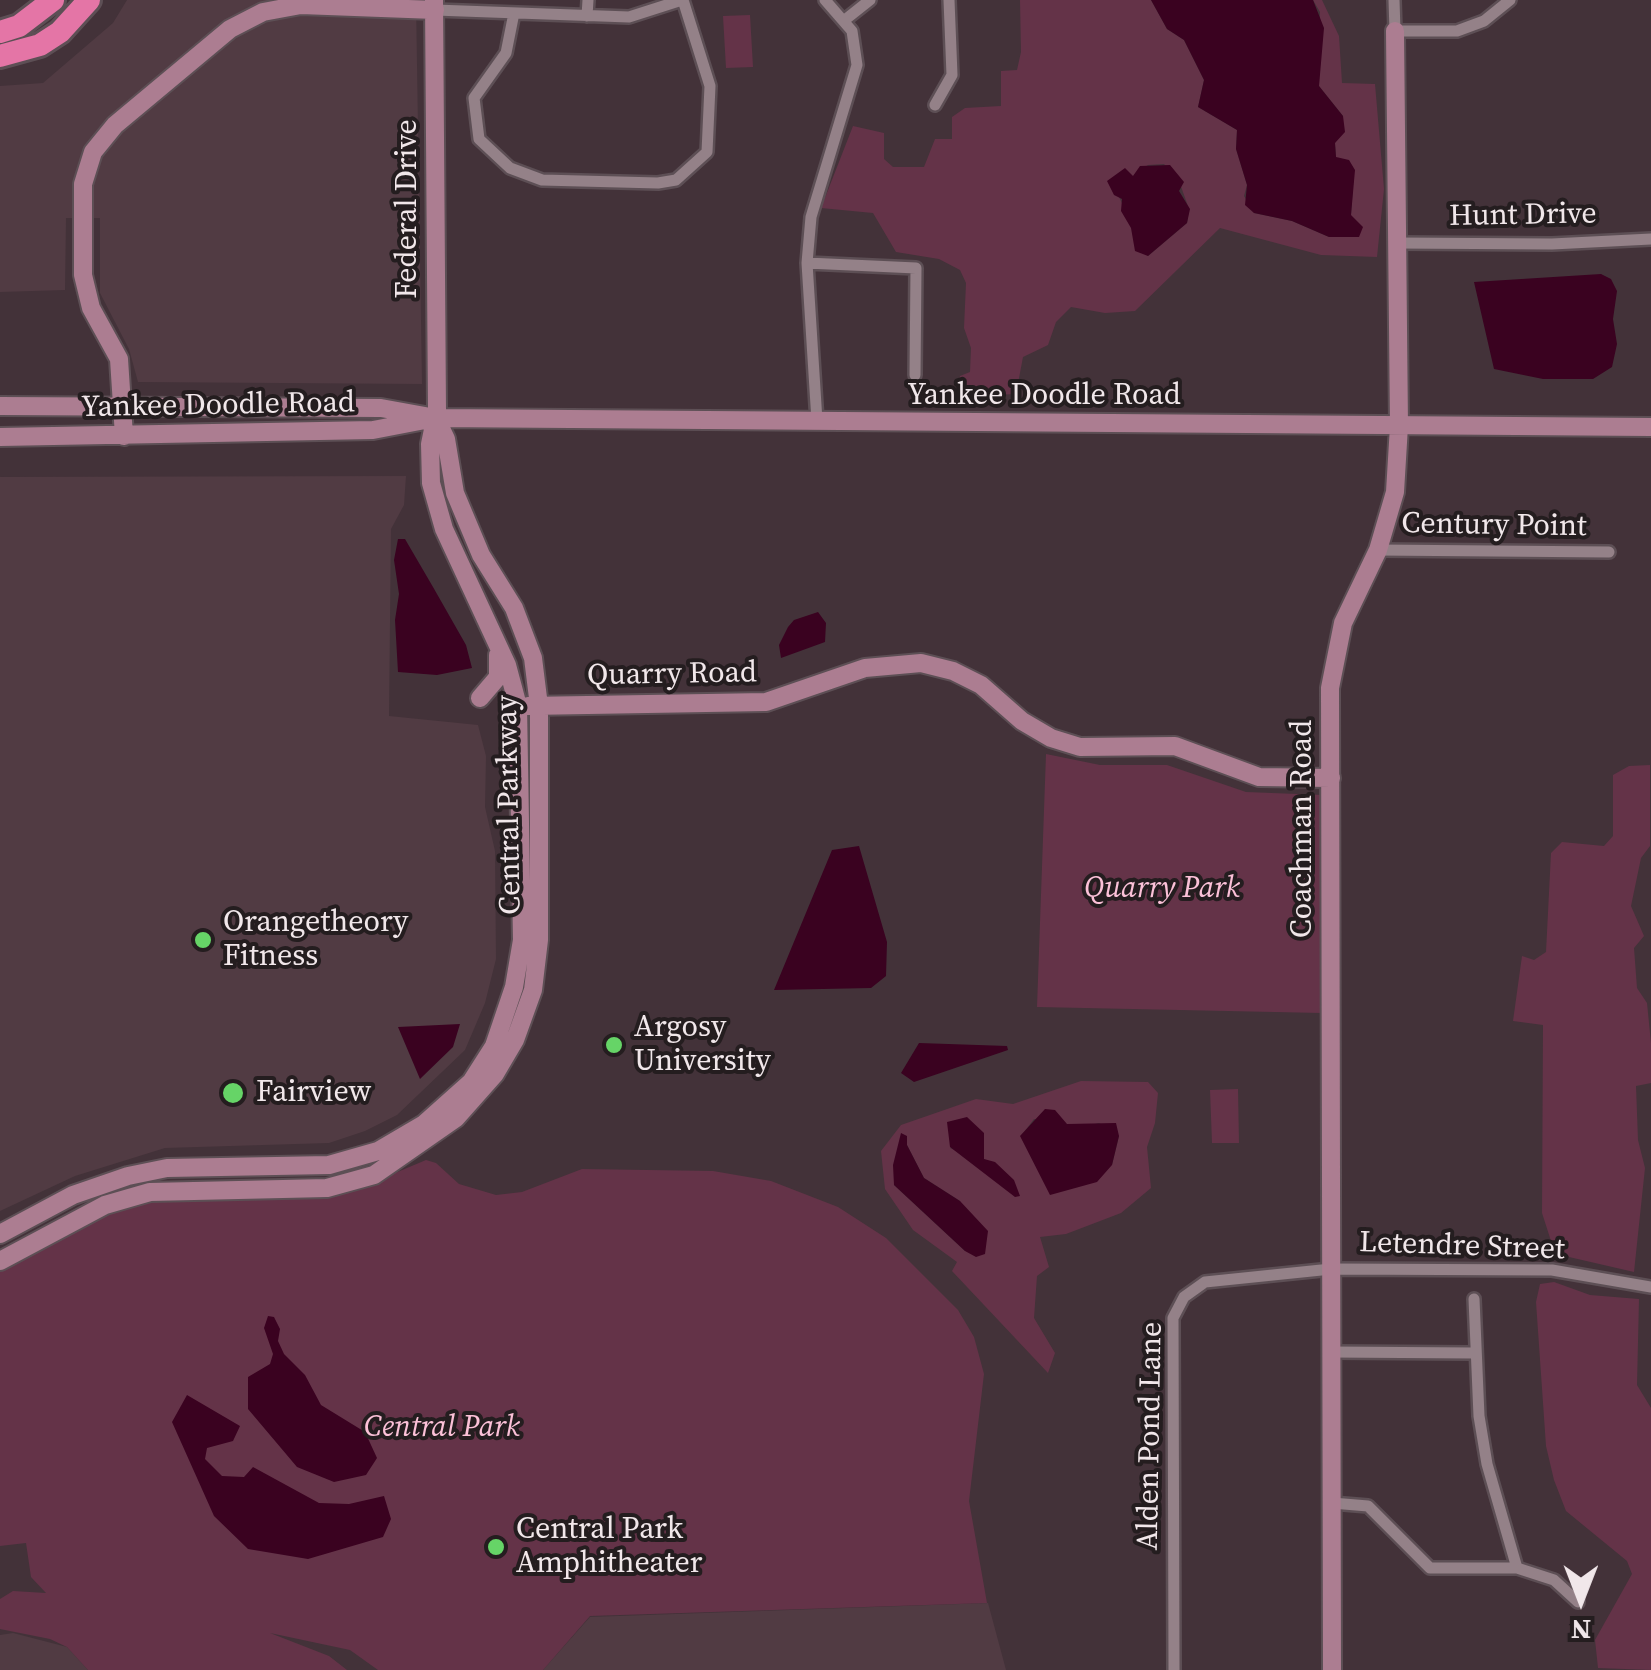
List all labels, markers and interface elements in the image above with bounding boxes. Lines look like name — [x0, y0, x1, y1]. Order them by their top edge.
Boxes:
street label: Federal Drive — [390, 119, 426, 299]
street label: Hunt Drive — [1449, 197, 1597, 235]
street label: Yankee Doodle Road — [907, 378, 1181, 414]
street label: Yankee Doodle Road — [81, 386, 355, 426]
street label: Century Point — [1401, 506, 1587, 546]
street label: Quarry Road — [587, 656, 757, 694]
street label: Central Parkway — [490, 695, 530, 915]
street label: Coachman Road — [1285, 720, 1321, 938]
park label: Quarry Park — [1084, 871, 1240, 907]
place label: Orangetheory Fitness — [223, 905, 408, 976]
marker: Orangetheory Fitness — [192, 929, 214, 951]
place label: Argosy University — [634, 1010, 771, 1080]
marker: Argosy University — [603, 1034, 625, 1056]
place label: Fairview — [256, 1075, 371, 1111]
marker: Fairview — [220, 1080, 246, 1106]
street label: Letendre Street — [1359, 1225, 1565, 1269]
street label: Alden Pond Lane — [1131, 1321, 1171, 1551]
park label: Central Park — [364, 1410, 520, 1446]
place label: Central Park Amphitheater — [516, 1512, 702, 1582]
marker: Central Park Amphitheater — [485, 1536, 507, 1558]
north arrow — [1531, 1550, 1631, 1650]
text: N — [1571, 1611, 1591, 1649]

